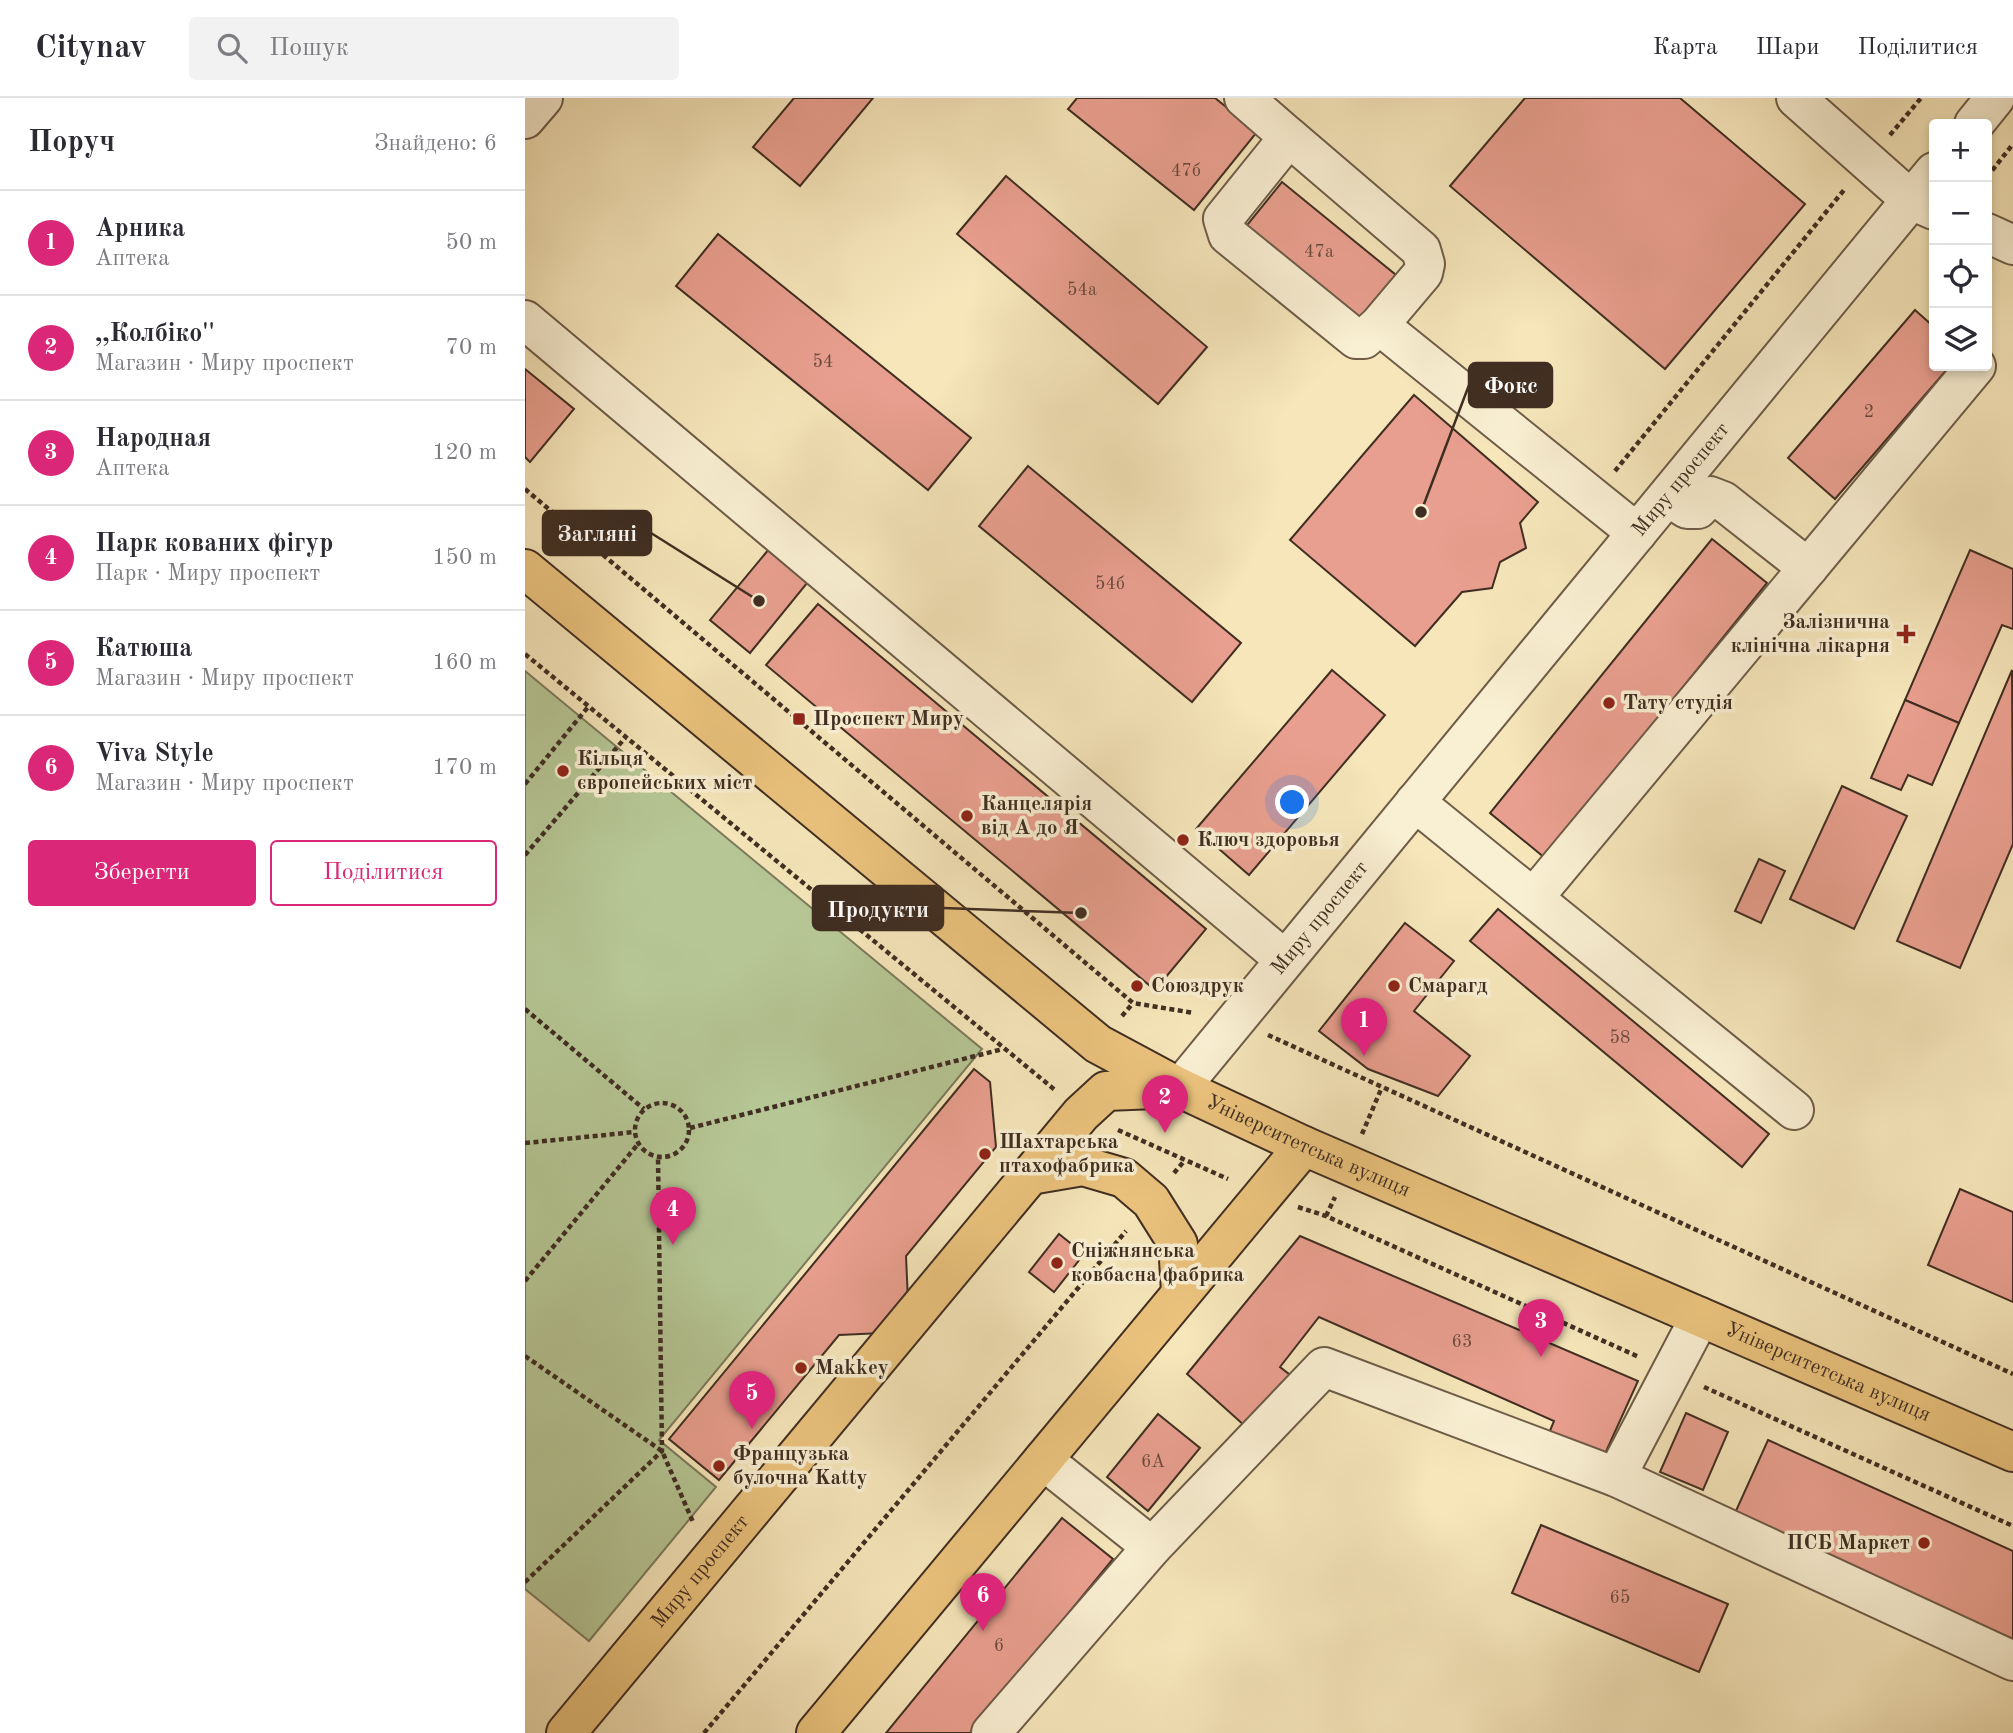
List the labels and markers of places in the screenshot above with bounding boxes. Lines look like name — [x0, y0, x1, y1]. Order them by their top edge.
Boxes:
callout: Фокс — [1469, 363, 1552, 407]
callout: Загляні — [543, 511, 651, 555]
place label: Залізнична клінічна лікарня — [1731, 612, 1890, 657]
marker: Залізнична клінічна лікарня — [1896, 624, 1916, 644]
place label: Тату студія — [1623, 693, 1733, 714]
marker: Тату студія — [1601, 695, 1617, 711]
place label: Проспект Миру — [813, 709, 964, 730]
marker: Проспект Миру — [791, 711, 807, 727]
place label: Кільця європейських міст — [577, 749, 752, 794]
marker: Кільця європейських міст — [555, 763, 571, 779]
place label: Канцелярія від А до Я — [981, 794, 1092, 839]
marker: Канцелярія від А до Я — [959, 808, 975, 824]
place label: Ключ здоровья — [1197, 830, 1340, 851]
marker: Ключ здоровья — [1175, 832, 1191, 848]
callout: Продукти — [813, 886, 943, 930]
place label: Союздрук — [1151, 976, 1244, 997]
place label: Смарагд — [1408, 976, 1488, 997]
marker: Союздрук — [1129, 978, 1145, 994]
marker: Смарагд — [1386, 978, 1402, 994]
pin: 1 — [1341, 998, 1387, 1056]
pin: 2 — [1142, 1075, 1188, 1133]
place label: Шахтарська птахофабрика — [999, 1132, 1134, 1177]
marker: Шахтарська птахофабрика — [977, 1146, 993, 1162]
pin: 4 — [650, 1187, 696, 1245]
place label: Сніжнянська ковбасна фабрика — [1071, 1241, 1245, 1286]
marker: Сніжнянська ковбасна фабрика — [1049, 1255, 1065, 1271]
pin: 3 — [1518, 1299, 1564, 1357]
place label: Makkey — [815, 1358, 889, 1379]
marker: Makkey — [793, 1360, 809, 1376]
pin: 5 — [729, 1371, 775, 1429]
place label: Французька булочна Katty — [733, 1444, 868, 1489]
marker: Французька булочна Katty — [711, 1458, 727, 1474]
place label: ПСБ Маркет — [1786, 1533, 1910, 1554]
marker: ПСБ Маркет — [1916, 1535, 1932, 1551]
pin: 6 — [960, 1573, 1006, 1631]

